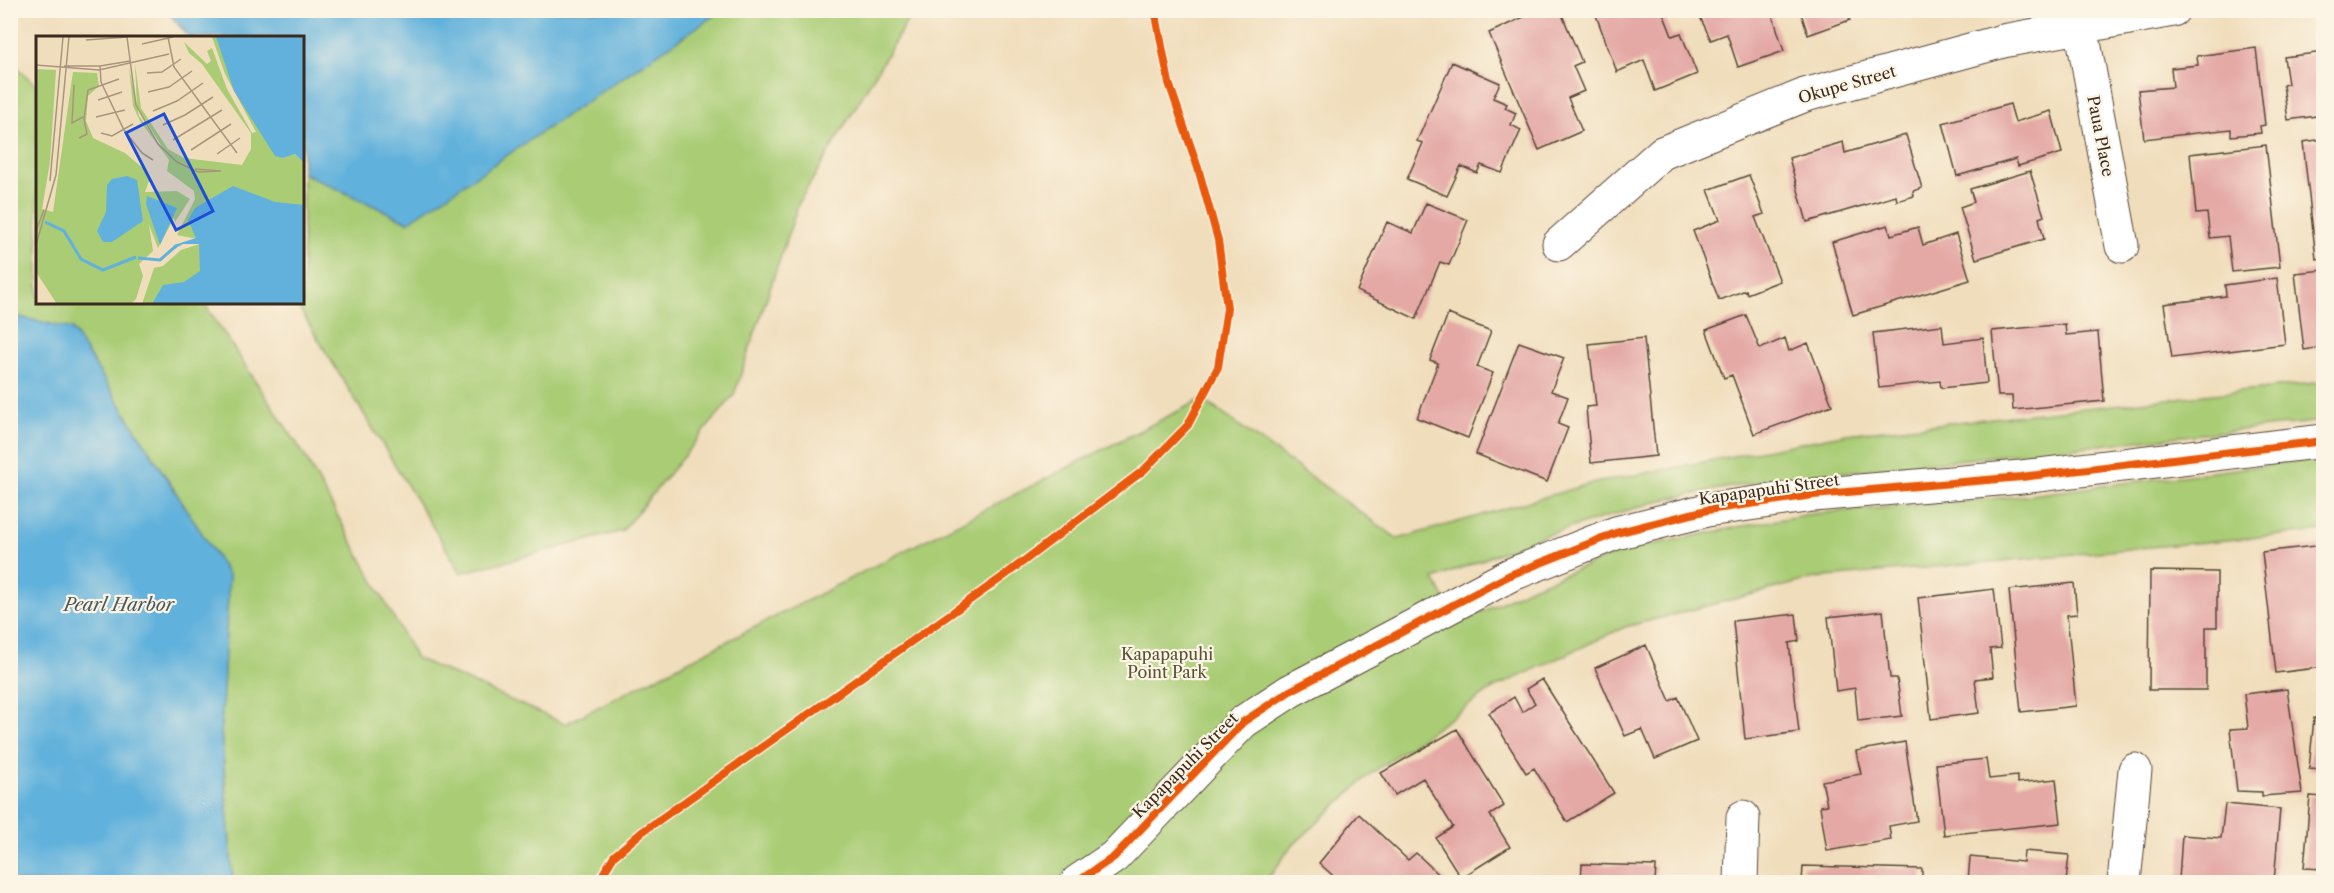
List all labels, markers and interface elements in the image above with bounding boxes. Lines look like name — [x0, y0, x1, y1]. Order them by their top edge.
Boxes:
inset map — [36, 36, 304, 304]
street label: Okupe Street — [1796, 60, 1898, 107]
street label: Paua Place — [2083, 94, 2119, 178]
street label: Kapapapuhi Street — [1697, 469, 1841, 509]
water label: Pearl Harbor — [62, 594, 176, 616]
park label: Kapapapuhi Point Park — [1121, 644, 1213, 682]
street label: Kapapapuhi Street — [1128, 708, 1242, 822]

